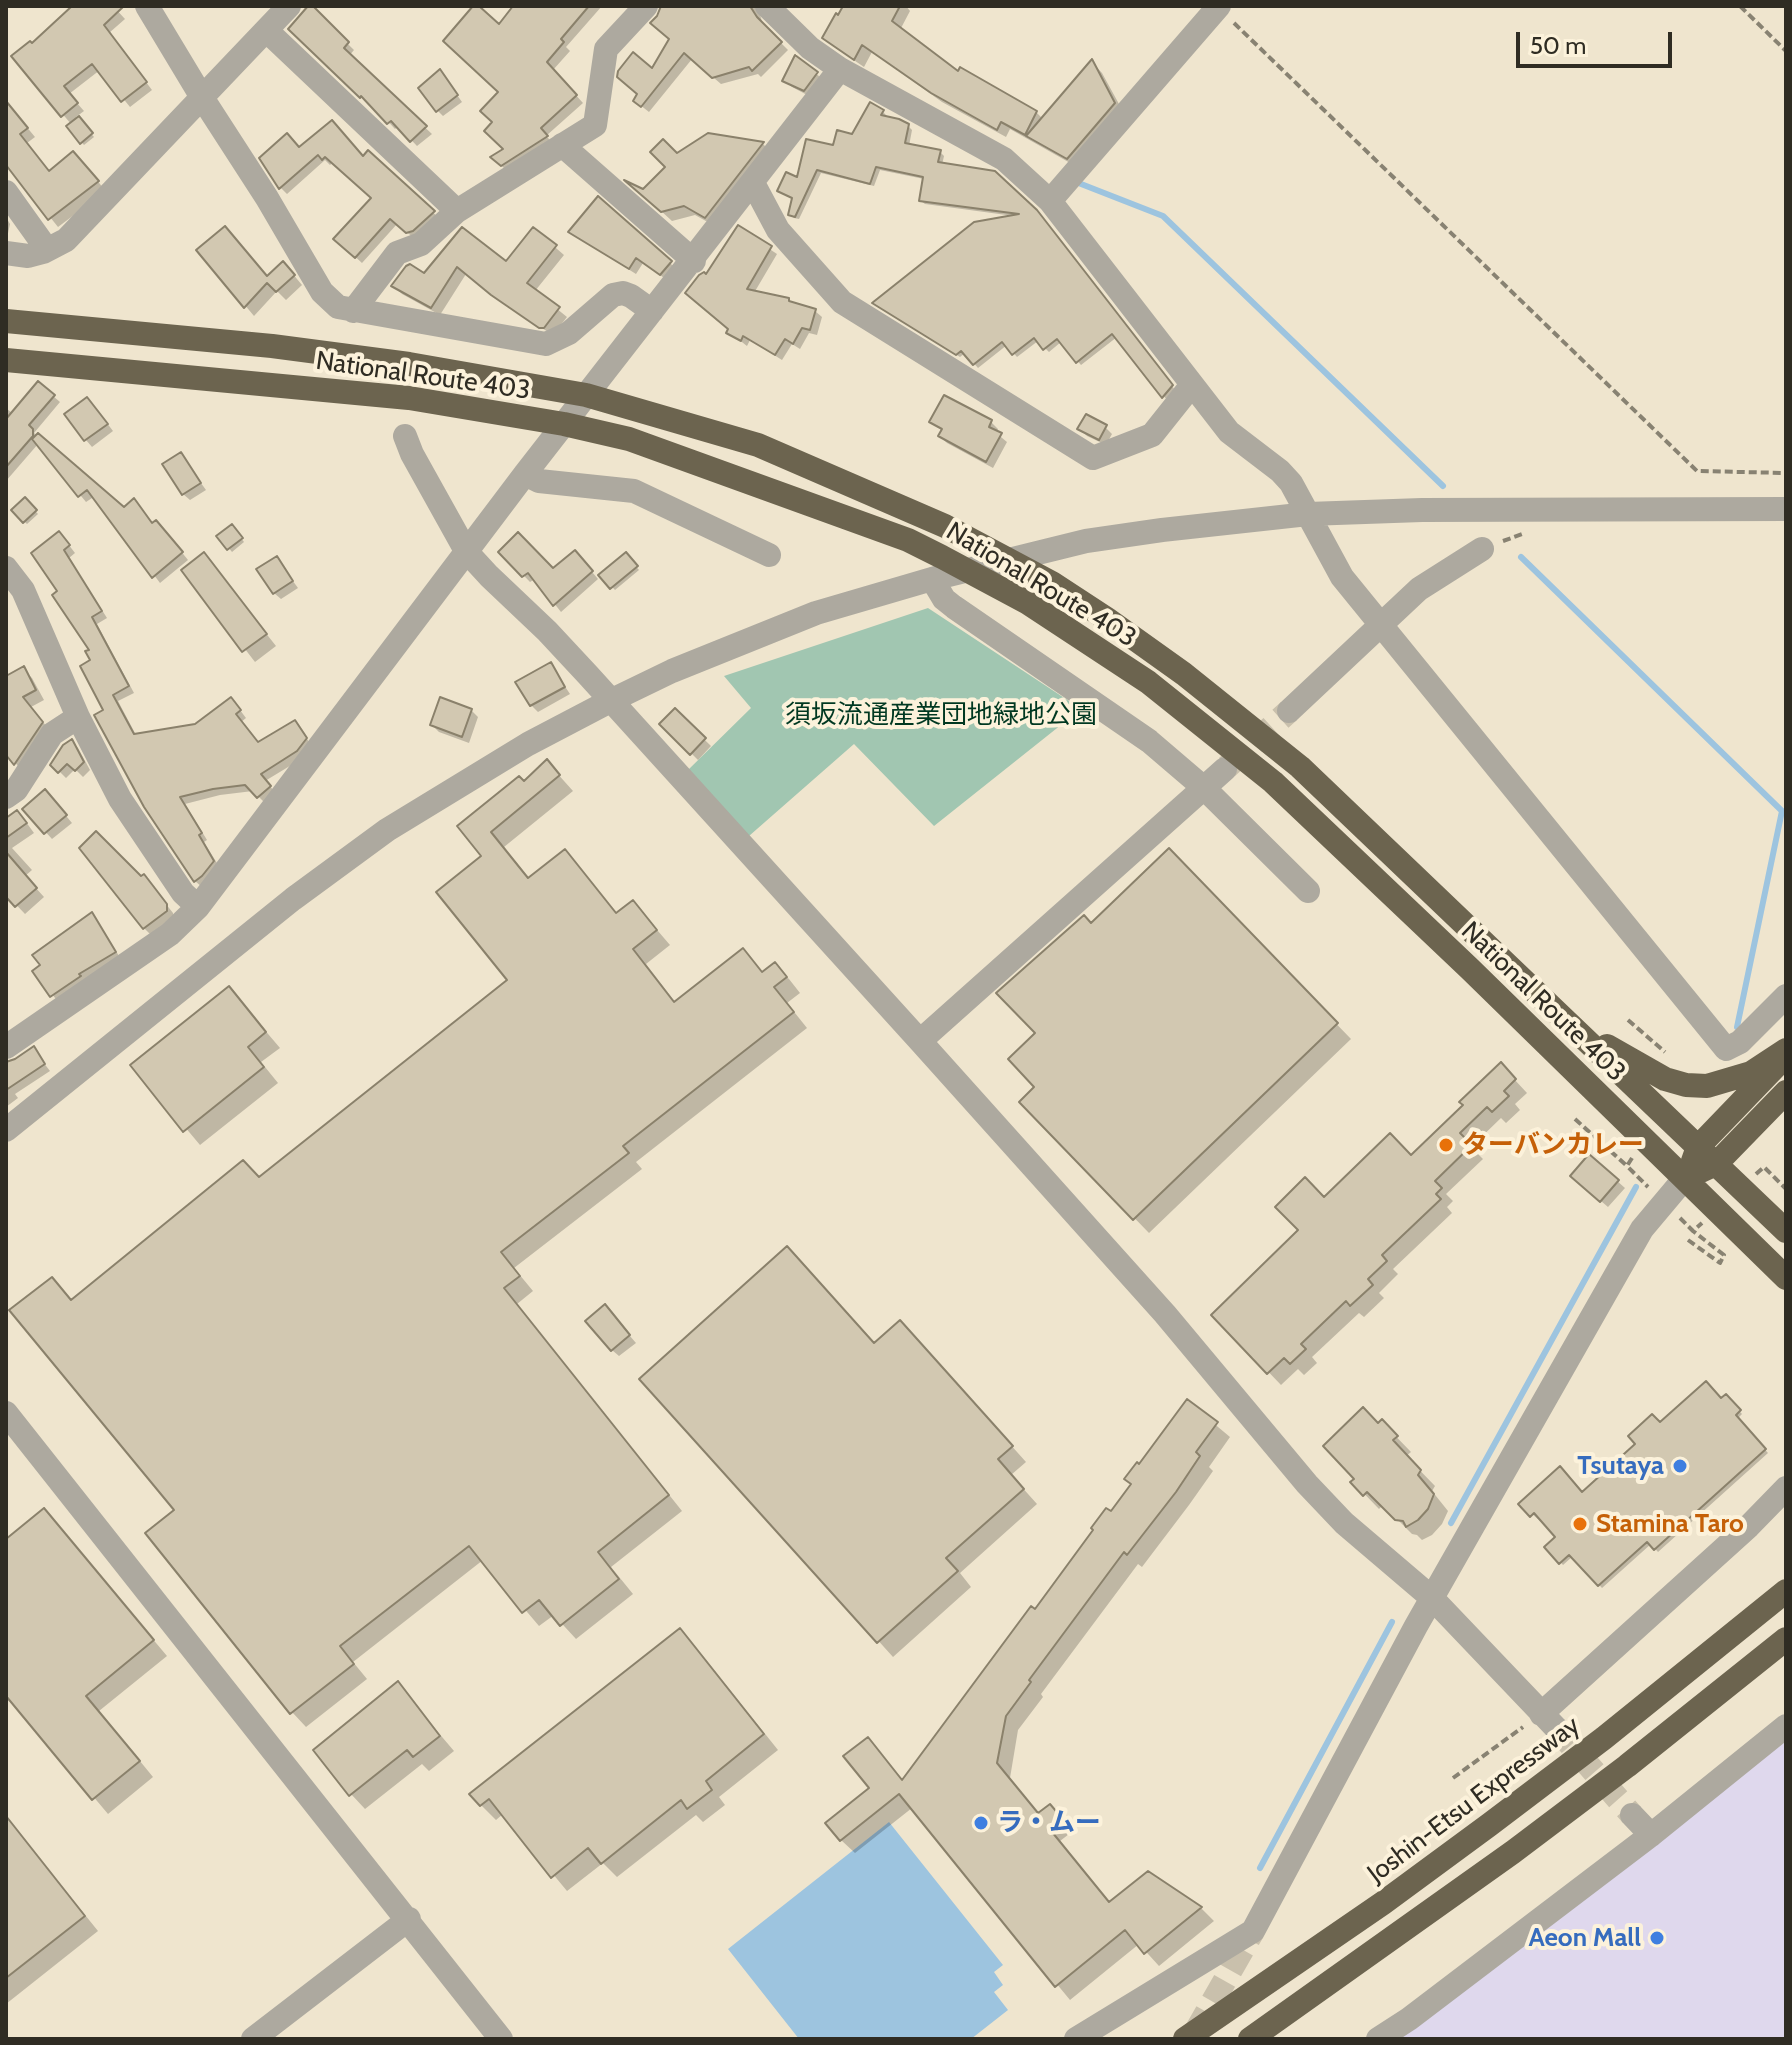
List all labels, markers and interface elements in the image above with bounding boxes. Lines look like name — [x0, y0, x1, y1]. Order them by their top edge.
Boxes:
scale bar — [1520, 16, 1676, 66]
text: 50 m — [1530, 31, 1586, 60]
street label: National Route 403 — [314, 346, 532, 406]
street label: National Route 403 — [940, 516, 1142, 654]
park label: 須坂流通産業団地緑地公園 — [785, 699, 1097, 731]
street label: National Route 403 — [1454, 916, 1632, 1088]
place label: ターバンカレー — [1462, 1129, 1644, 1161]
marker: ターバンカレー — [1437, 1136, 1455, 1154]
place label: Tsutaya — [1577, 1450, 1664, 1482]
marker: Tsutaya — [1671, 1457, 1689, 1475]
place label: Stamina Taro — [1596, 1508, 1744, 1540]
marker: Stamina Taro — [1571, 1515, 1589, 1533]
street label: Joshin-Etsu Expressway — [1362, 1710, 1586, 1890]
place label: ラ・ムー — [997, 1807, 1101, 1839]
marker: ラ・ムー — [972, 1814, 990, 1832]
place label: Aeon Mall — [1529, 1922, 1641, 1954]
marker: Aeon Mall — [1648, 1929, 1666, 1947]

